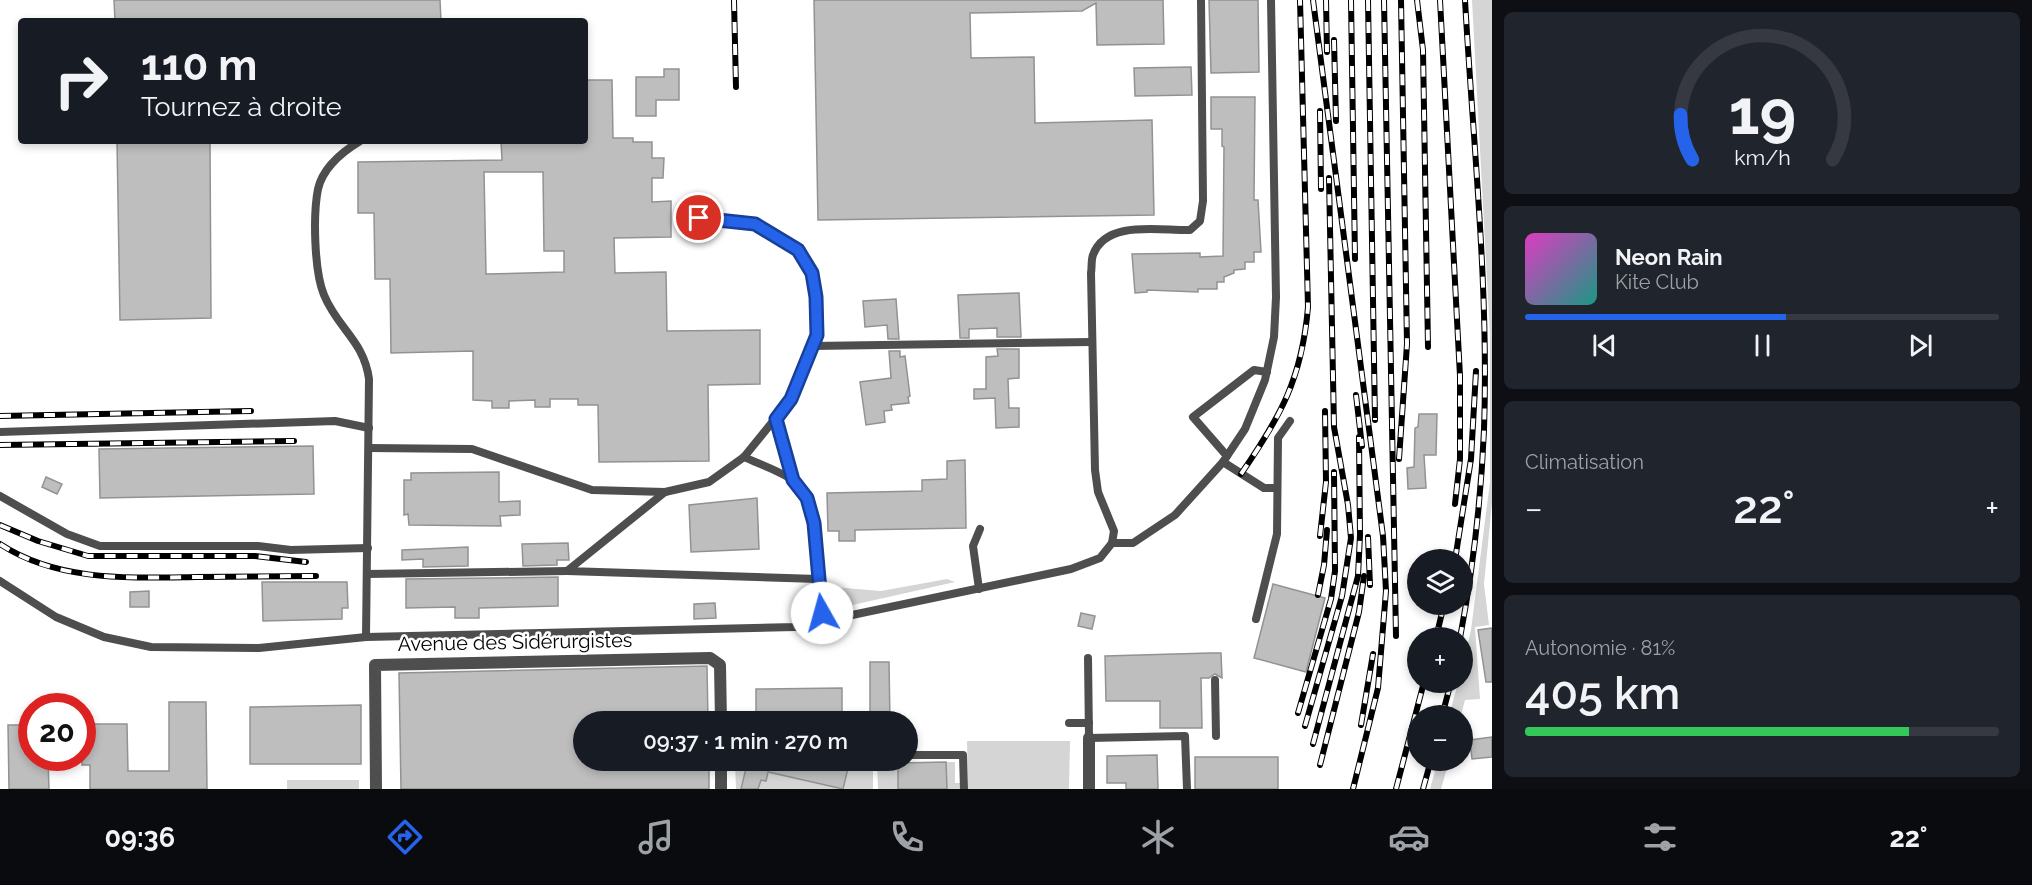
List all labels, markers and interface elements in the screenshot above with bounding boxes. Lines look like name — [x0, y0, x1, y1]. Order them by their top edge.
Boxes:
text: 110 m — [141, 41, 257, 90]
icon: right — [42, 42, 120, 120]
text: 19 — [1728, 75, 1796, 149]
text: Tournez à droite — [141, 91, 342, 122]
text: km/h — [1734, 146, 1790, 171]
pin — [673, 192, 724, 243]
icon: arrive — [682, 201, 715, 234]
text: Neon Rain — [1615, 244, 1723, 270]
text: Kite Club — [1615, 270, 1699, 294]
icon: previous — [1588, 329, 1621, 362]
icon: pause — [1746, 329, 1779, 362]
icon: next — [1904, 329, 1937, 362]
text: Climatisation — [1525, 450, 1644, 474]
text: 22° — [1733, 481, 1795, 534]
text: − — [1525, 489, 1543, 528]
text: + — [1985, 489, 1999, 528]
map controls — [1407, 549, 1473, 771]
button: layers — [1407, 549, 1473, 615]
position arrow — [790, 581, 854, 645]
button: + — [1407, 627, 1473, 693]
street label: Avenue des Sidérurgistes — [397, 628, 633, 656]
text: Autonomie · 81% — [1525, 636, 1675, 660]
text: 405 km — [1525, 667, 1680, 720]
speed limit sign: 20 — [18, 693, 96, 771]
button: − — [1407, 705, 1473, 771]
text: 09:37 · 1 min · 270 m — [643, 728, 848, 754]
icon: directions — [384, 816, 426, 858]
icon: music — [635, 816, 677, 858]
icon: phone — [886, 816, 928, 858]
icon: climate — [1137, 816, 1179, 858]
icon: car — [1388, 816, 1430, 858]
icon: filters — [1639, 816, 1681, 858]
text: 09:36 — [104, 822, 175, 853]
text: 22° — [1890, 822, 1928, 853]

